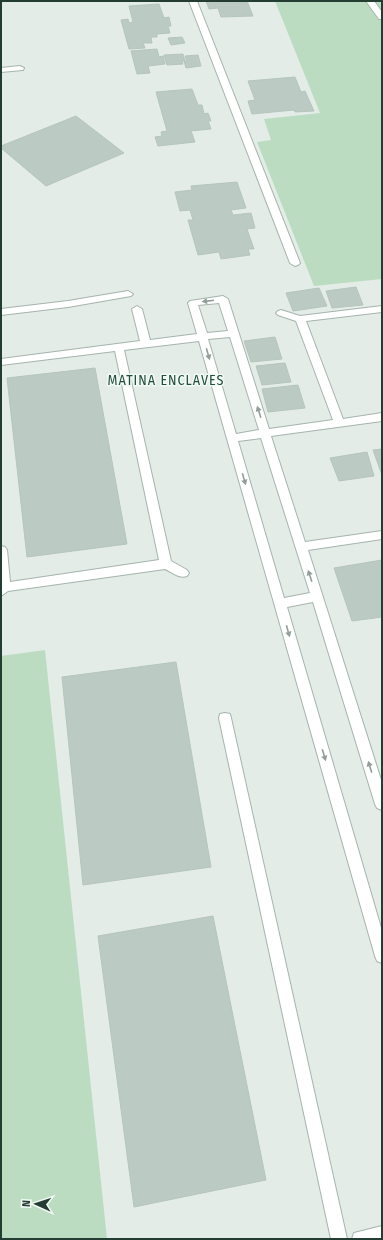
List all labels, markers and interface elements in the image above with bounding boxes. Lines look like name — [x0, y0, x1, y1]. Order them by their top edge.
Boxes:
one-way arrow — [202, 298, 214, 304]
one-way arrow — [205, 348, 211, 360]
district label: MATINA ENCLAVES — [108, 372, 224, 389]
one-way arrow — [256, 406, 262, 418]
one-way arrow — [241, 473, 247, 485]
one-way arrow — [307, 570, 313, 582]
one-way arrow — [285, 625, 291, 637]
one-way arrow — [321, 750, 327, 762]
one-way arrow — [367, 760, 373, 772]
north arrow — [16, 1184, 56, 1224]
text: N — [20, 1200, 33, 1207]

